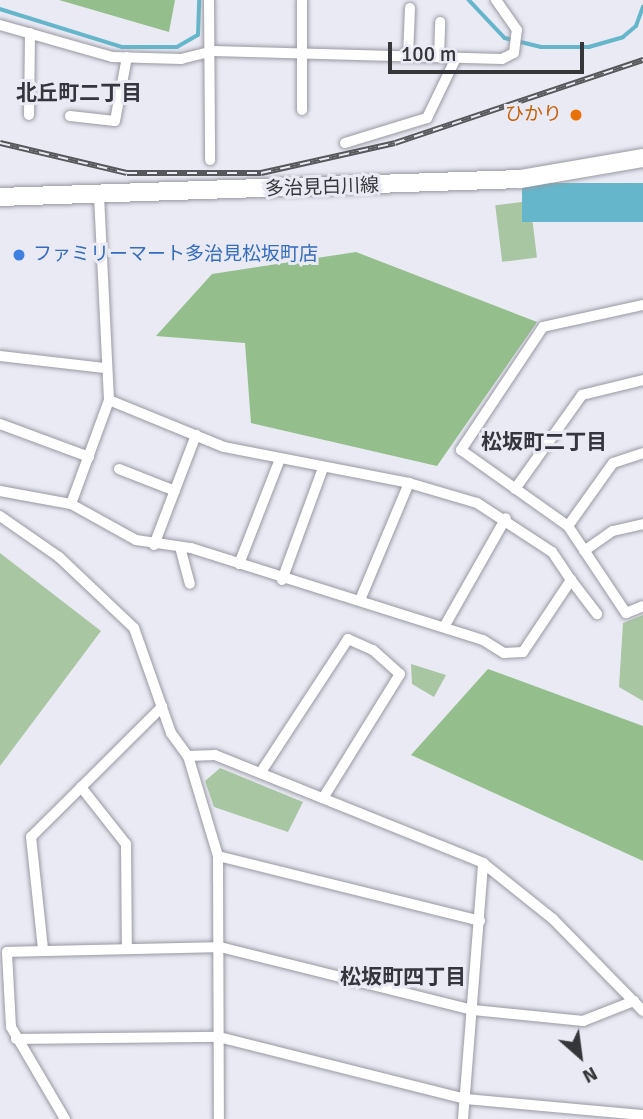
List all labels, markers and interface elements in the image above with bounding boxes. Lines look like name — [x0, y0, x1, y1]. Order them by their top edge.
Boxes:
scale bar — [391, 28, 587, 72]
text: 100 m — [401, 41, 456, 67]
district label: 北丘町二丁目 — [16, 80, 142, 106]
place label: ひかり — [505, 104, 562, 126]
marker: ひかり — [568, 107, 584, 123]
street label: 多治見白川線 — [265, 175, 379, 201]
place label: ファミリーマート多治見松坂町店 — [33, 244, 318, 266]
marker: ファミリーマート多治見松坂町店 — [11, 247, 27, 263]
district label: 松坂町二丁目 — [481, 429, 607, 455]
district label: 松坂町四丁目 — [340, 964, 466, 990]
north arrow — [545, 1021, 615, 1091]
text: N — [578, 1061, 601, 1088]

